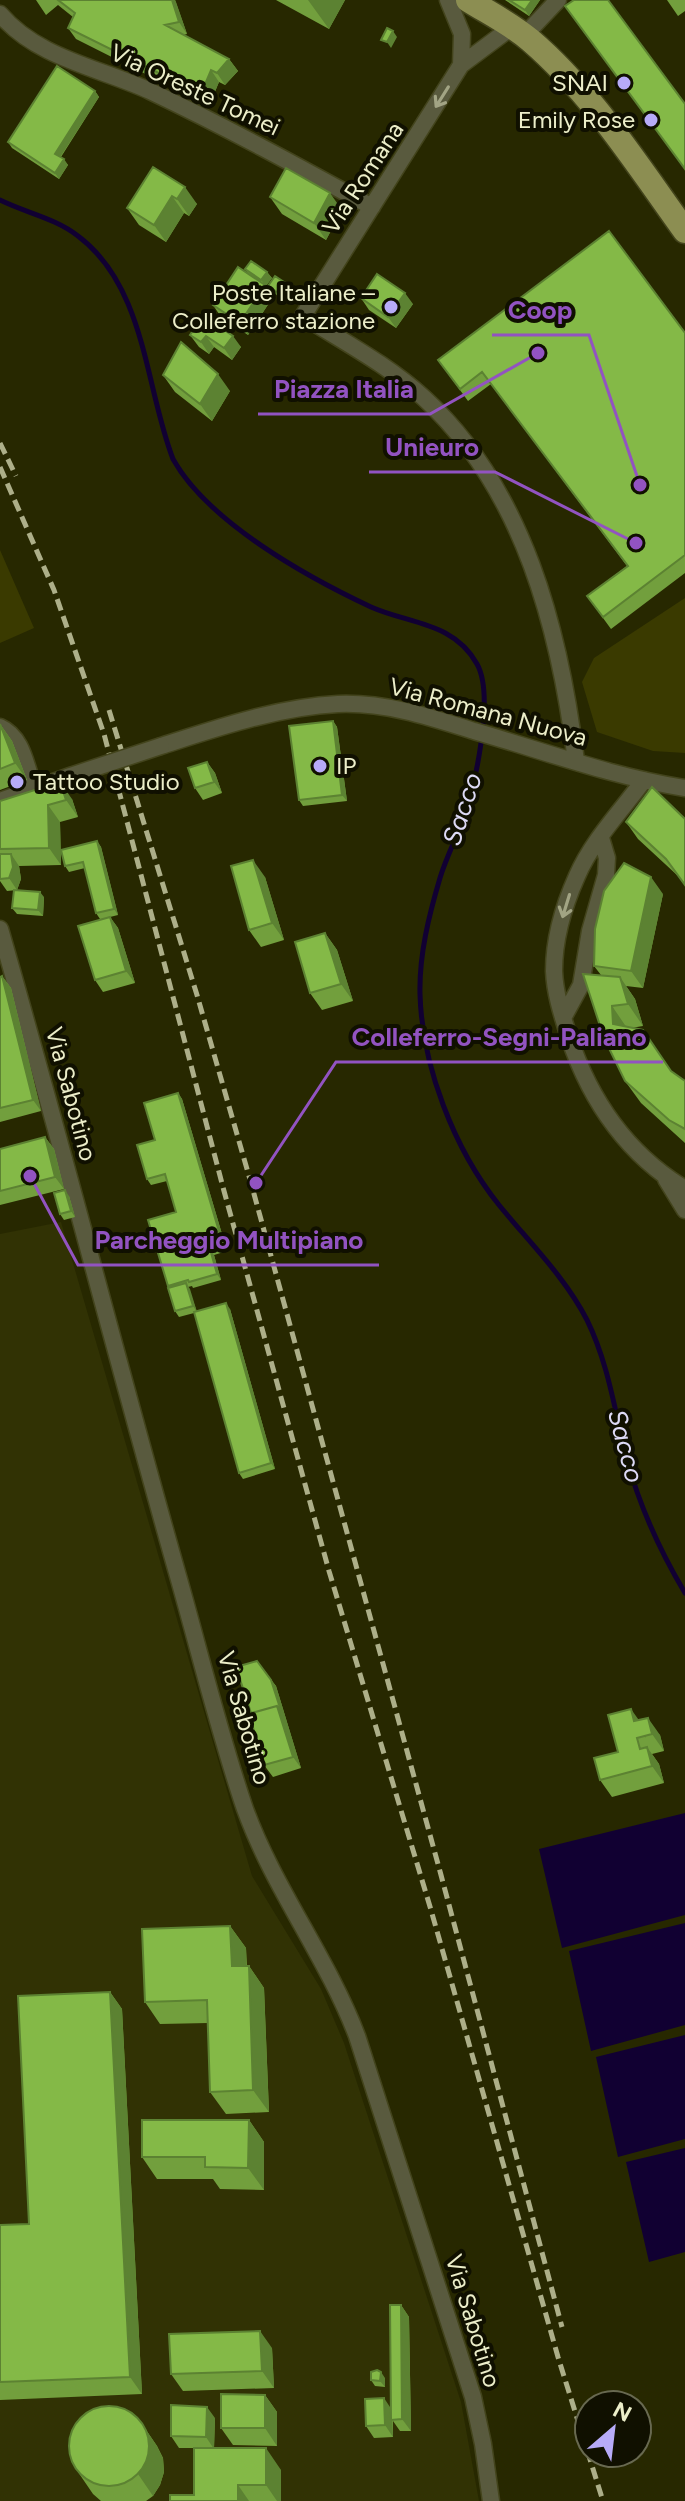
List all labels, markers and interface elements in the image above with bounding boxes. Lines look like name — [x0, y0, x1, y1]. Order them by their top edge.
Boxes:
street label: Via Oreste Tomei — [106, 37, 285, 142]
place label: SNAI — [552, 68, 608, 97]
marker: SNAI — [615, 74, 633, 92]
one-way arrow — [434, 86, 450, 108]
place label: Emily Rose — [518, 105, 635, 134]
marker: Emily Rose — [642, 111, 660, 129]
street label: Via Romana — [316, 116, 409, 239]
place label: Poste Italiane – Colleferro stazione — [172, 278, 376, 335]
callout: Coop — [492, 285, 589, 335]
text: Coop — [508, 294, 572, 326]
marker: Poste Italiane – Colleferro stazione — [382, 298, 400, 316]
callout: Piazza Italia — [258, 364, 430, 414]
text: Piazza Italia — [274, 373, 414, 405]
callout: Unieuro — [369, 422, 495, 472]
text: Unieuro — [385, 431, 479, 463]
street label: Via Romana Nuova — [386, 671, 590, 752]
place label: IP — [336, 751, 357, 780]
marker: IP — [311, 757, 329, 775]
place label: Tattoo Studio — [33, 767, 180, 796]
water label: Sacco — [435, 769, 489, 849]
marker: Tattoo Studio — [8, 773, 26, 791]
one-way arrow — [558, 893, 573, 919]
callout: Colleferro-Segni-Paliano — [336, 1012, 663, 1062]
text: Colleferro-Segni-Paliano — [351, 1021, 647, 1053]
street label: Via Sabotino — [40, 1024, 103, 1164]
callout: Parcheggio Multipiano — [78, 1215, 379, 1265]
text: Parcheggio Multipiano — [95, 1224, 363, 1256]
water label: Sacco — [601, 1406, 651, 1486]
street label: Via Sabotino — [212, 1648, 277, 1788]
street label: Via Sabotino — [440, 2251, 507, 2391]
north arrow — [573, 2389, 653, 2469]
text: N — [608, 2396, 636, 2428]

